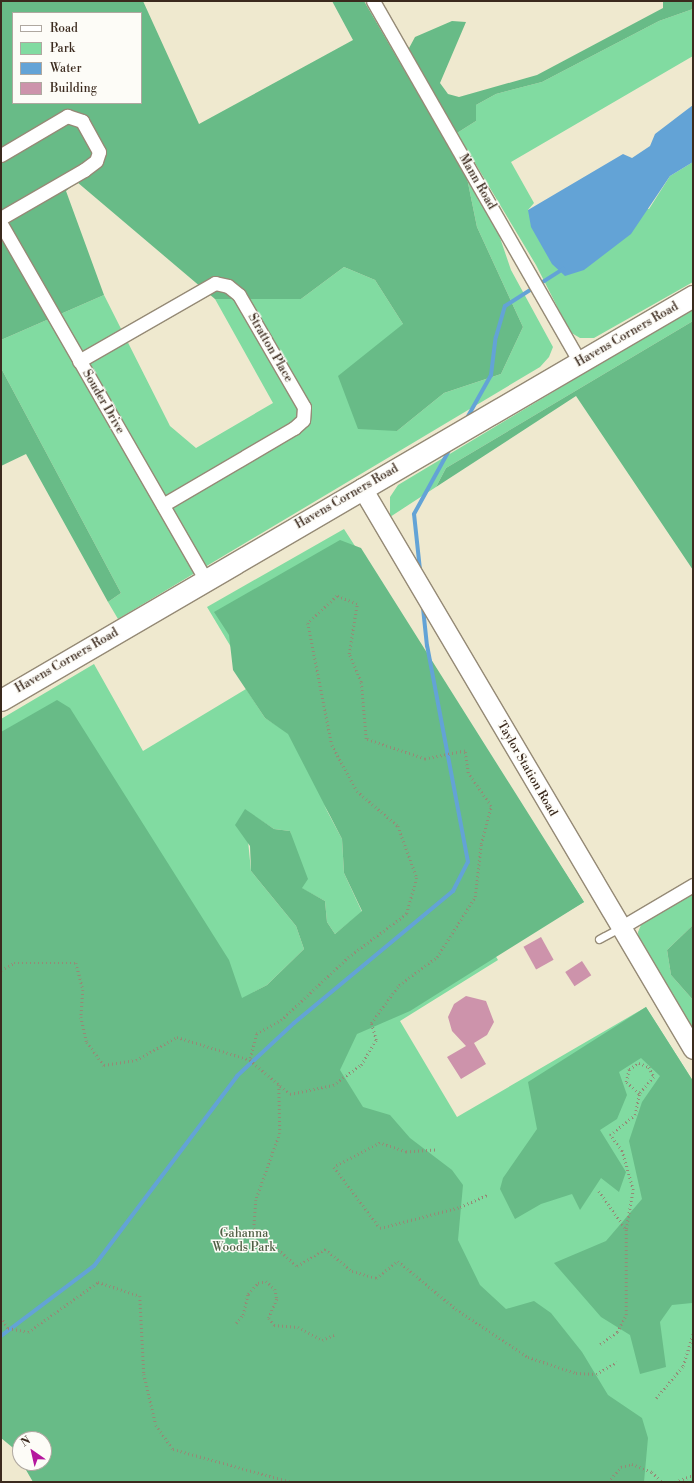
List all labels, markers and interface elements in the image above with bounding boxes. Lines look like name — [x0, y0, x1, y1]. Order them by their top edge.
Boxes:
legend — [12, 12, 142, 104]
text: Road — [50, 21, 78, 36]
text: Park — [50, 41, 75, 56]
text: Water — [50, 61, 82, 76]
text: Building — [50, 81, 97, 96]
street label: Mann Road — [455, 152, 499, 212]
street label: Havens Corners Road — [573, 300, 681, 370]
street label: Stratton Place — [245, 311, 295, 385]
street label: Souder Drive — [79, 367, 127, 437]
street label: Havens Corners Road — [293, 462, 401, 532]
street label: Havens Corners Road — [13, 626, 121, 696]
street label: Taylor Station Road — [494, 719, 560, 819]
park label: Gahanna Woods Park — [212, 1227, 276, 1255]
north arrow — [12, 1431, 52, 1471]
text: N — [18, 1434, 33, 1450]

